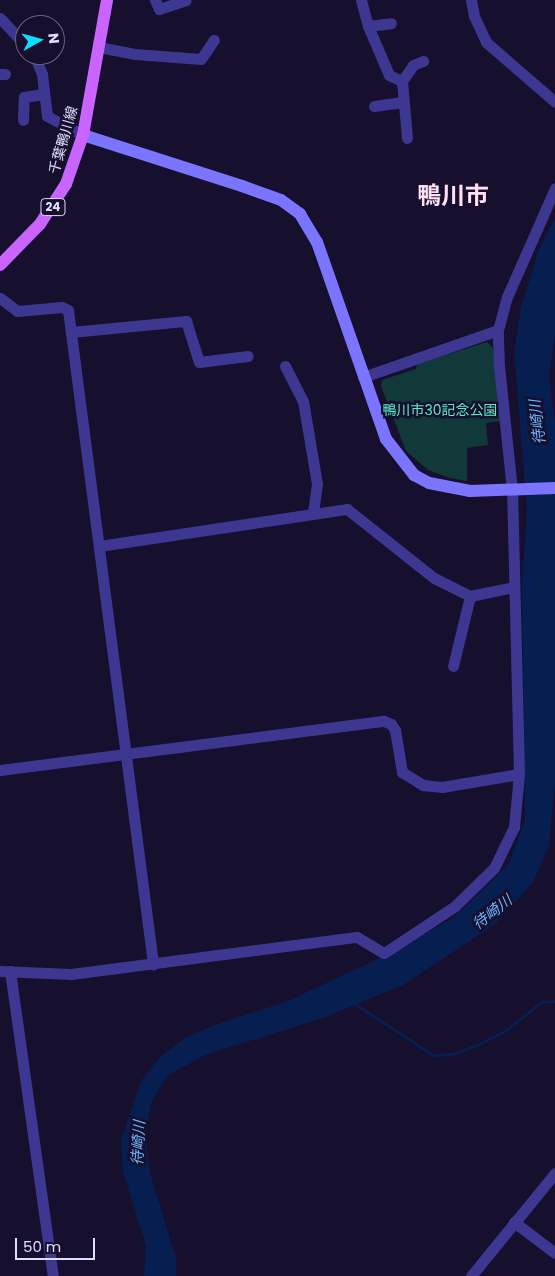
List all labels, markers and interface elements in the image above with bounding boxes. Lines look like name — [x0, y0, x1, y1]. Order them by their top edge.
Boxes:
north arrow — [15, 15, 65, 65]
text: N — [43, 32, 64, 45]
street label: 千葉鴨川線 — [45, 104, 81, 176]
district label: 鴨川市 — [417, 182, 489, 210]
road number: 24 — [40, 198, 66, 216]
water label: 待崎川 — [525, 399, 549, 445]
park label: 鴨川市30記念公園 — [382, 402, 498, 418]
water label: 待崎川 — [469, 891, 515, 933]
water label: 待崎川 — [128, 1120, 148, 1166]
scale bar — [18, 1228, 98, 1260]
text: 50 m — [23, 1236, 61, 1257]

